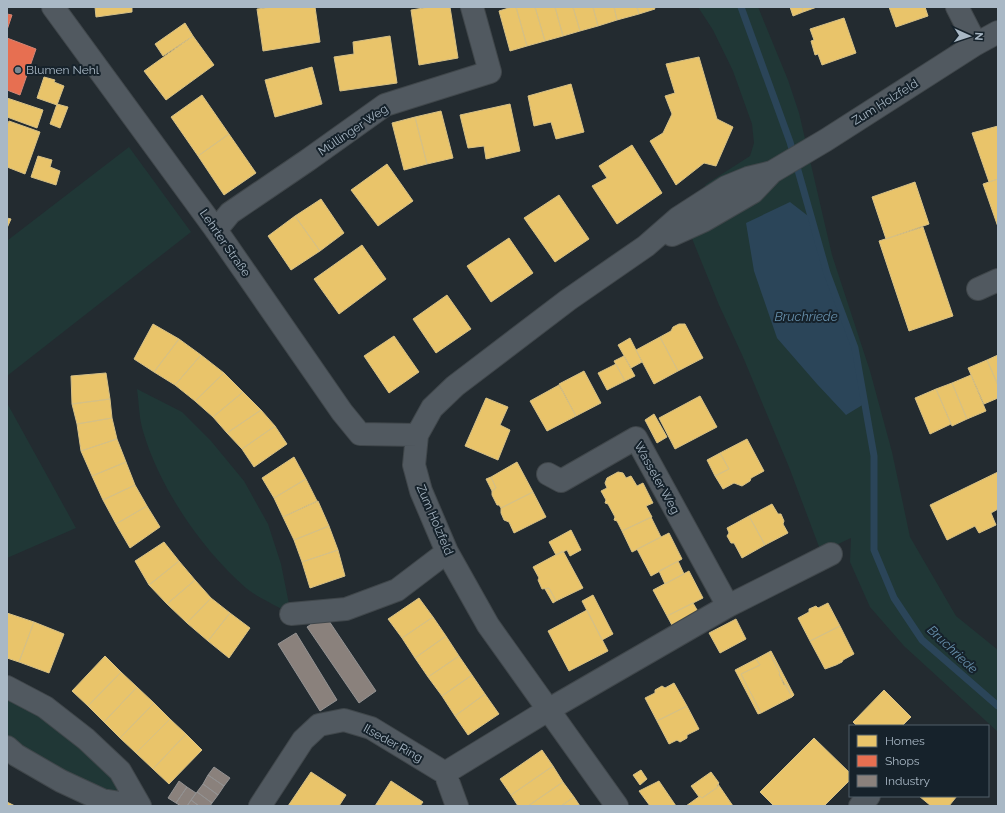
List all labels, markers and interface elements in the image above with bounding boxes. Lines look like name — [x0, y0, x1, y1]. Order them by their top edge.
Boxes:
north arrow — [949, 16, 989, 56]
text: N — [972, 32, 985, 41]
place label: Blumen Nehl — [26, 63, 100, 77]
marker: Blumen Nehl — [13, 65, 23, 75]
street label: Zum Holzfeld — [849, 76, 921, 128]
street label: Müllinger Weg — [315, 102, 391, 158]
street label: Lehrter Straße — [197, 207, 253, 279]
water label: Bruchriede — [774, 309, 838, 324]
street label: Wasseler Weg — [631, 440, 683, 516]
street label: Zum Holzfeld — [414, 483, 456, 557]
water label: Bruchriede — [924, 622, 981, 676]
street label: Ilseder Ring — [361, 721, 425, 765]
legend — [849, 725, 989, 797]
text: Homes — [885, 734, 925, 748]
text: Shops — [885, 754, 920, 768]
text: Industry — [885, 774, 931, 788]

